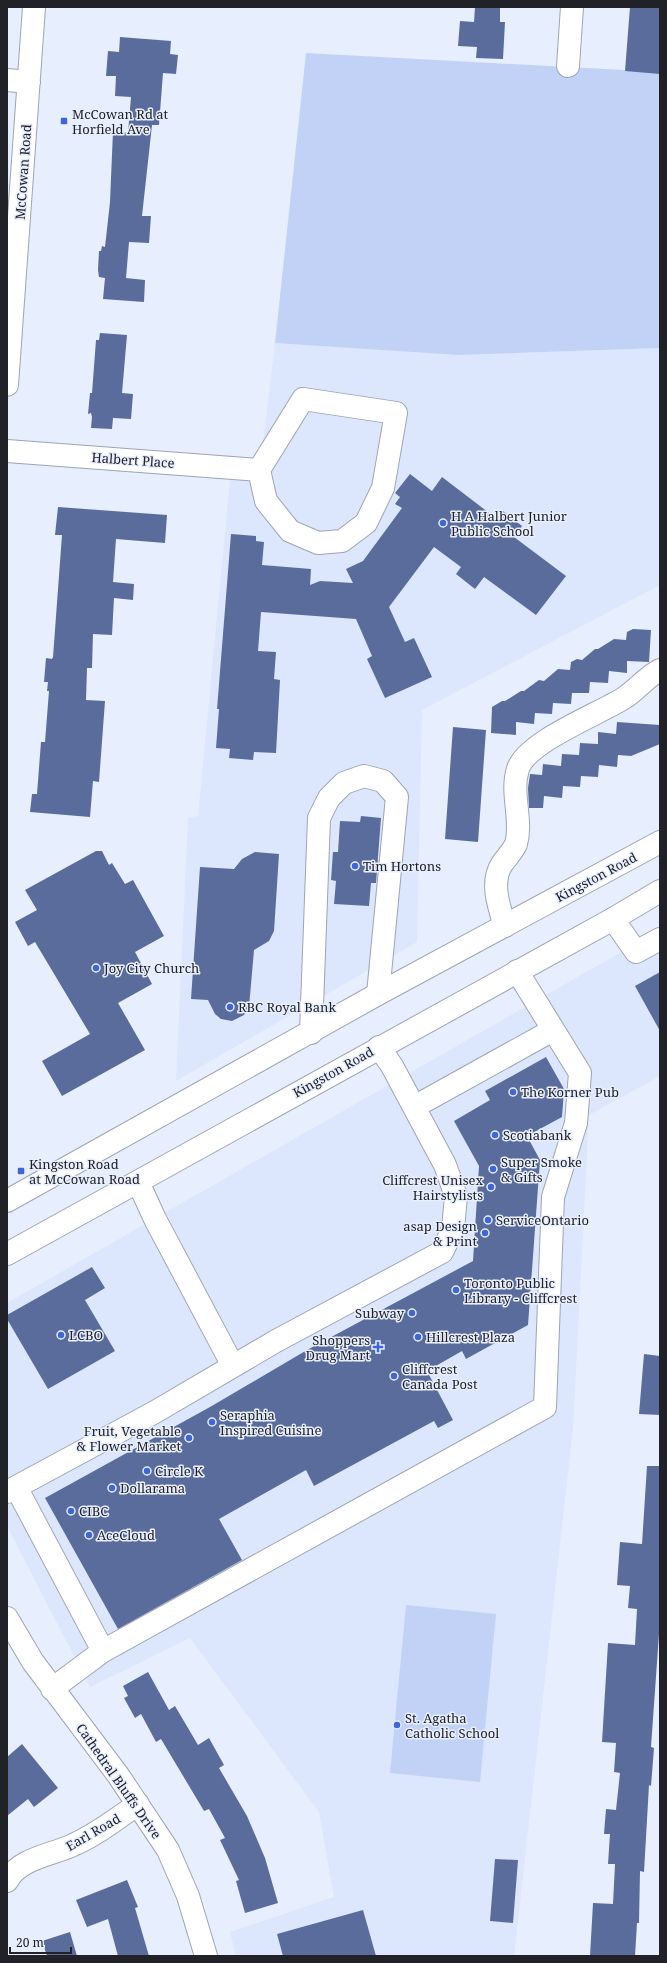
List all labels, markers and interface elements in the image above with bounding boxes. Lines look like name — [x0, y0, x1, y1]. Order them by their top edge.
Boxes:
place label: McCowan Rd at Horfield Ave — [72, 105, 169, 138]
marker: McCowan Rd at Horfield Ave — [59, 116, 69, 126]
street label: McCowan Road — [11, 124, 35, 220]
street label: Halbert Place — [91, 448, 175, 472]
place label: H A Halbert Junior Public School — [451, 507, 567, 540]
marker: H A Halbert Junior Public School — [438, 518, 448, 528]
street label: Kingston Road — [552, 848, 640, 906]
place label: Tim Hortons — [363, 857, 441, 875]
marker: Tim Hortons — [350, 861, 360, 871]
place label: Joy City Church — [103, 959, 199, 977]
marker: Joy City Church — [91, 963, 101, 973]
place label: RBC Royal Bank — [238, 998, 336, 1016]
marker: RBC Royal Bank — [225, 1002, 235, 1012]
street label: Kingston Road — [289, 1042, 377, 1102]
place label: The Korner Pub — [521, 1083, 619, 1101]
marker: The Korner Pub — [508, 1087, 518, 1097]
place label: Scotiabank — [503, 1126, 572, 1144]
marker: Scotiabank — [490, 1130, 500, 1140]
place label: Super Smoke & Gifts — [501, 1153, 582, 1186]
place label: Kingston Road at McCowan Road — [29, 1155, 140, 1188]
marker: Super Smoke & Gifts — [488, 1164, 498, 1174]
marker: Kingston Road at McCowan Road — [16, 1166, 26, 1176]
place label: Cliffcrest Unisex Hairstylists — [382, 1171, 483, 1204]
marker: Cliffcrest Unisex Hairstylists — [486, 1182, 496, 1192]
place label: ServiceOntario — [496, 1211, 589, 1229]
marker: ServiceOntario — [483, 1215, 493, 1225]
place label: asap Design & Print — [403, 1217, 478, 1250]
marker: asap Design & Print — [480, 1228, 490, 1238]
place label: Toronto Public Library - Cliffcrest — [464, 1274, 577, 1307]
marker: Toronto Public Library - Cliffcrest — [451, 1285, 461, 1295]
place label: Subway — [355, 1304, 405, 1322]
marker: Subway — [407, 1308, 417, 1318]
place label: LCBO — [69, 1326, 103, 1344]
place label: Hillcrest Plaza — [426, 1328, 515, 1346]
marker: LCBO — [56, 1330, 66, 1340]
place label: Shoppers Drug Mart — [306, 1331, 370, 1364]
marker: Hillcrest Plaza — [413, 1332, 423, 1342]
marker: Shoppers Drug Mart — [373, 1342, 383, 1352]
place label: Cliffcrest Canada Post — [402, 1360, 478, 1393]
marker: Cliffcrest Canada Post — [389, 1371, 399, 1381]
place label: Seraphia Inspired Cuisine — [220, 1406, 321, 1439]
marker: Seraphia Inspired Cuisine — [207, 1417, 217, 1427]
place label: Fruit, Vegetable & Flower Market — [77, 1422, 181, 1455]
marker: Fruit, Vegetable & Flower Market — [184, 1433, 194, 1443]
place label: Circle K — [155, 1462, 204, 1480]
marker: Circle K — [142, 1466, 152, 1476]
place label: Dollarama — [120, 1479, 185, 1497]
marker: Dollarama — [107, 1483, 117, 1493]
place label: CIBC — [79, 1502, 108, 1520]
marker: CIBC — [66, 1506, 76, 1516]
place label: AceCloud — [97, 1526, 155, 1544]
marker: AceCloud — [84, 1530, 94, 1540]
place label: St. Agatha Catholic School — [405, 1709, 499, 1742]
street label: Cathedral Bluffs Drive — [72, 1720, 166, 1842]
marker: St. Agatha Catholic School — [392, 1720, 402, 1730]
street label: Earl Road — [62, 1809, 124, 1855]
scale bar — [10, 1929, 71, 1955]
text: 20 m — [16, 1934, 44, 1951]

